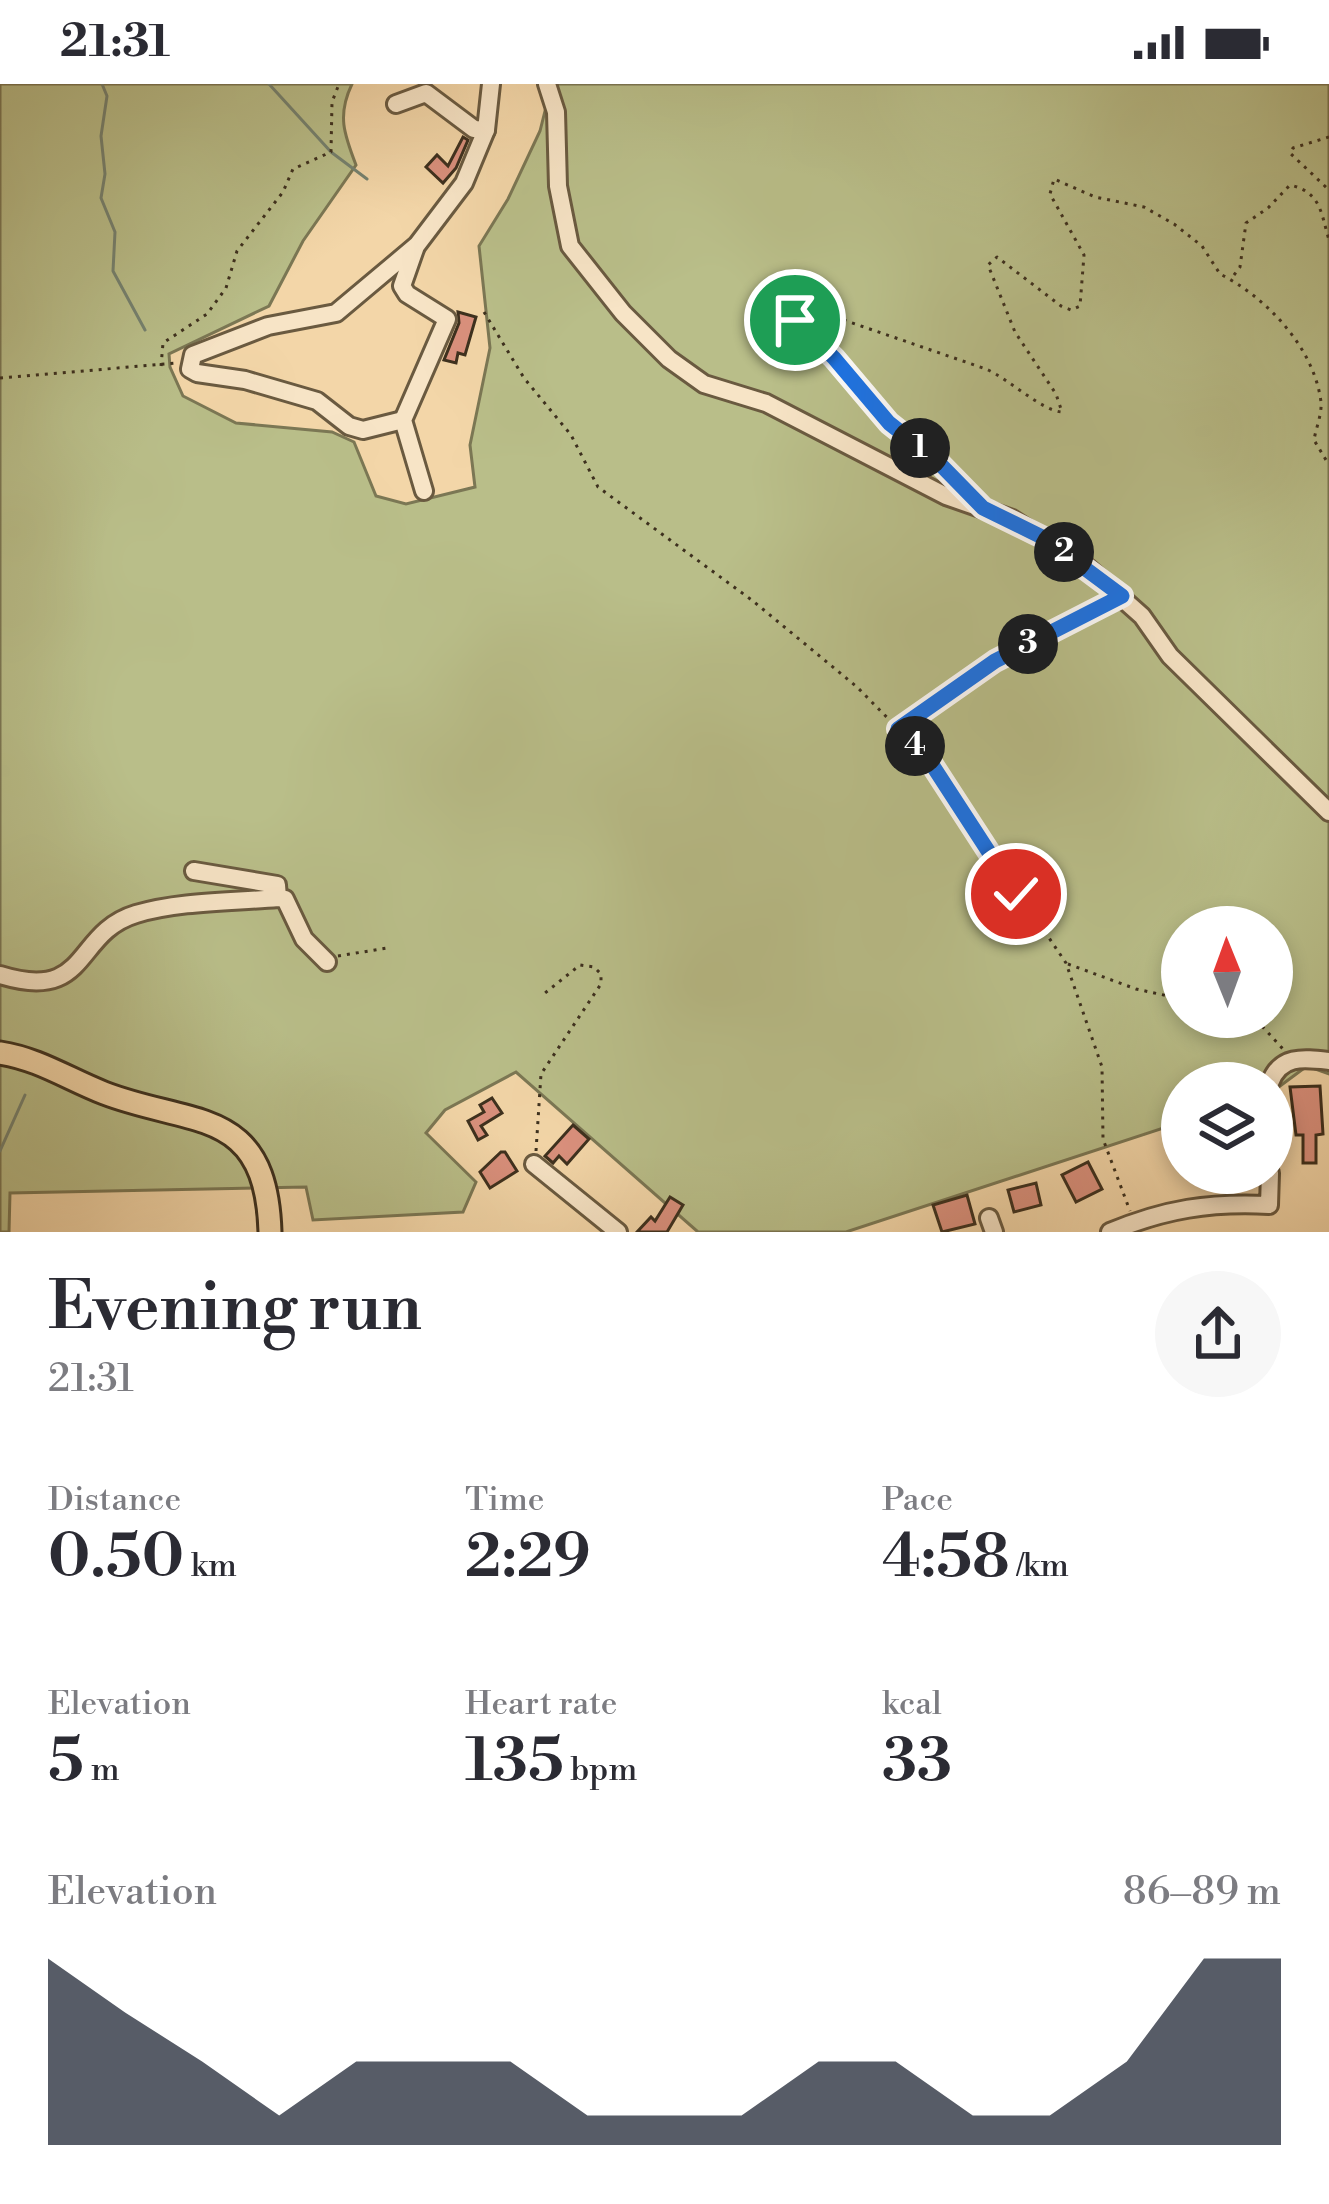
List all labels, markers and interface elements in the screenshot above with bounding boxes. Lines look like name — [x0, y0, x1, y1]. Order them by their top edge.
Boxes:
text: 21:31 — [60, 14, 170, 71]
pin — [744, 269, 846, 371]
icon: arrive — [762, 287, 828, 353]
pin: 1 — [890, 418, 950, 478]
text: 1 — [912, 427, 928, 468]
pin: 2 — [1034, 522, 1094, 582]
text: 2 — [1054, 531, 1074, 572]
pin: 3 — [998, 614, 1058, 674]
text: 3 — [1018, 623, 1038, 664]
pin: 4 — [885, 716, 945, 776]
text: 4 — [904, 725, 926, 766]
pin — [965, 843, 1067, 945]
icon: check — [983, 861, 1049, 927]
north arrow — [1161, 906, 1293, 1038]
map controls — [1161, 906, 1293, 1194]
button: layers — [1161, 1062, 1293, 1194]
text: Evening run — [48, 1268, 422, 1351]
button: share — [1155, 1271, 1281, 1397]
text: 21:31 — [48, 1355, 134, 1404]
text: Distance — [48, 1480, 181, 1521]
text: Time — [465, 1480, 544, 1521]
text: Pace — [882, 1480, 953, 1521]
text: 0.50 — [48, 1521, 184, 1596]
text: 2:29 — [465, 1521, 591, 1596]
text: 4:58 — [882, 1521, 1010, 1596]
text: km — [184, 1546, 237, 1587]
text: /km — [1010, 1546, 1069, 1587]
text: Elevation — [48, 1684, 191, 1725]
text: Heart rate — [465, 1684, 617, 1725]
text: kcal — [882, 1684, 942, 1725]
text: 5 — [48, 1725, 84, 1800]
text: 135 — [465, 1725, 564, 1800]
text: 33 — [882, 1725, 952, 1800]
text: m — [84, 1750, 120, 1791]
text: bpm — [564, 1750, 637, 1791]
text: Elevation — [48, 1868, 217, 1917]
text: 86–89 m — [1123, 1868, 1281, 1917]

